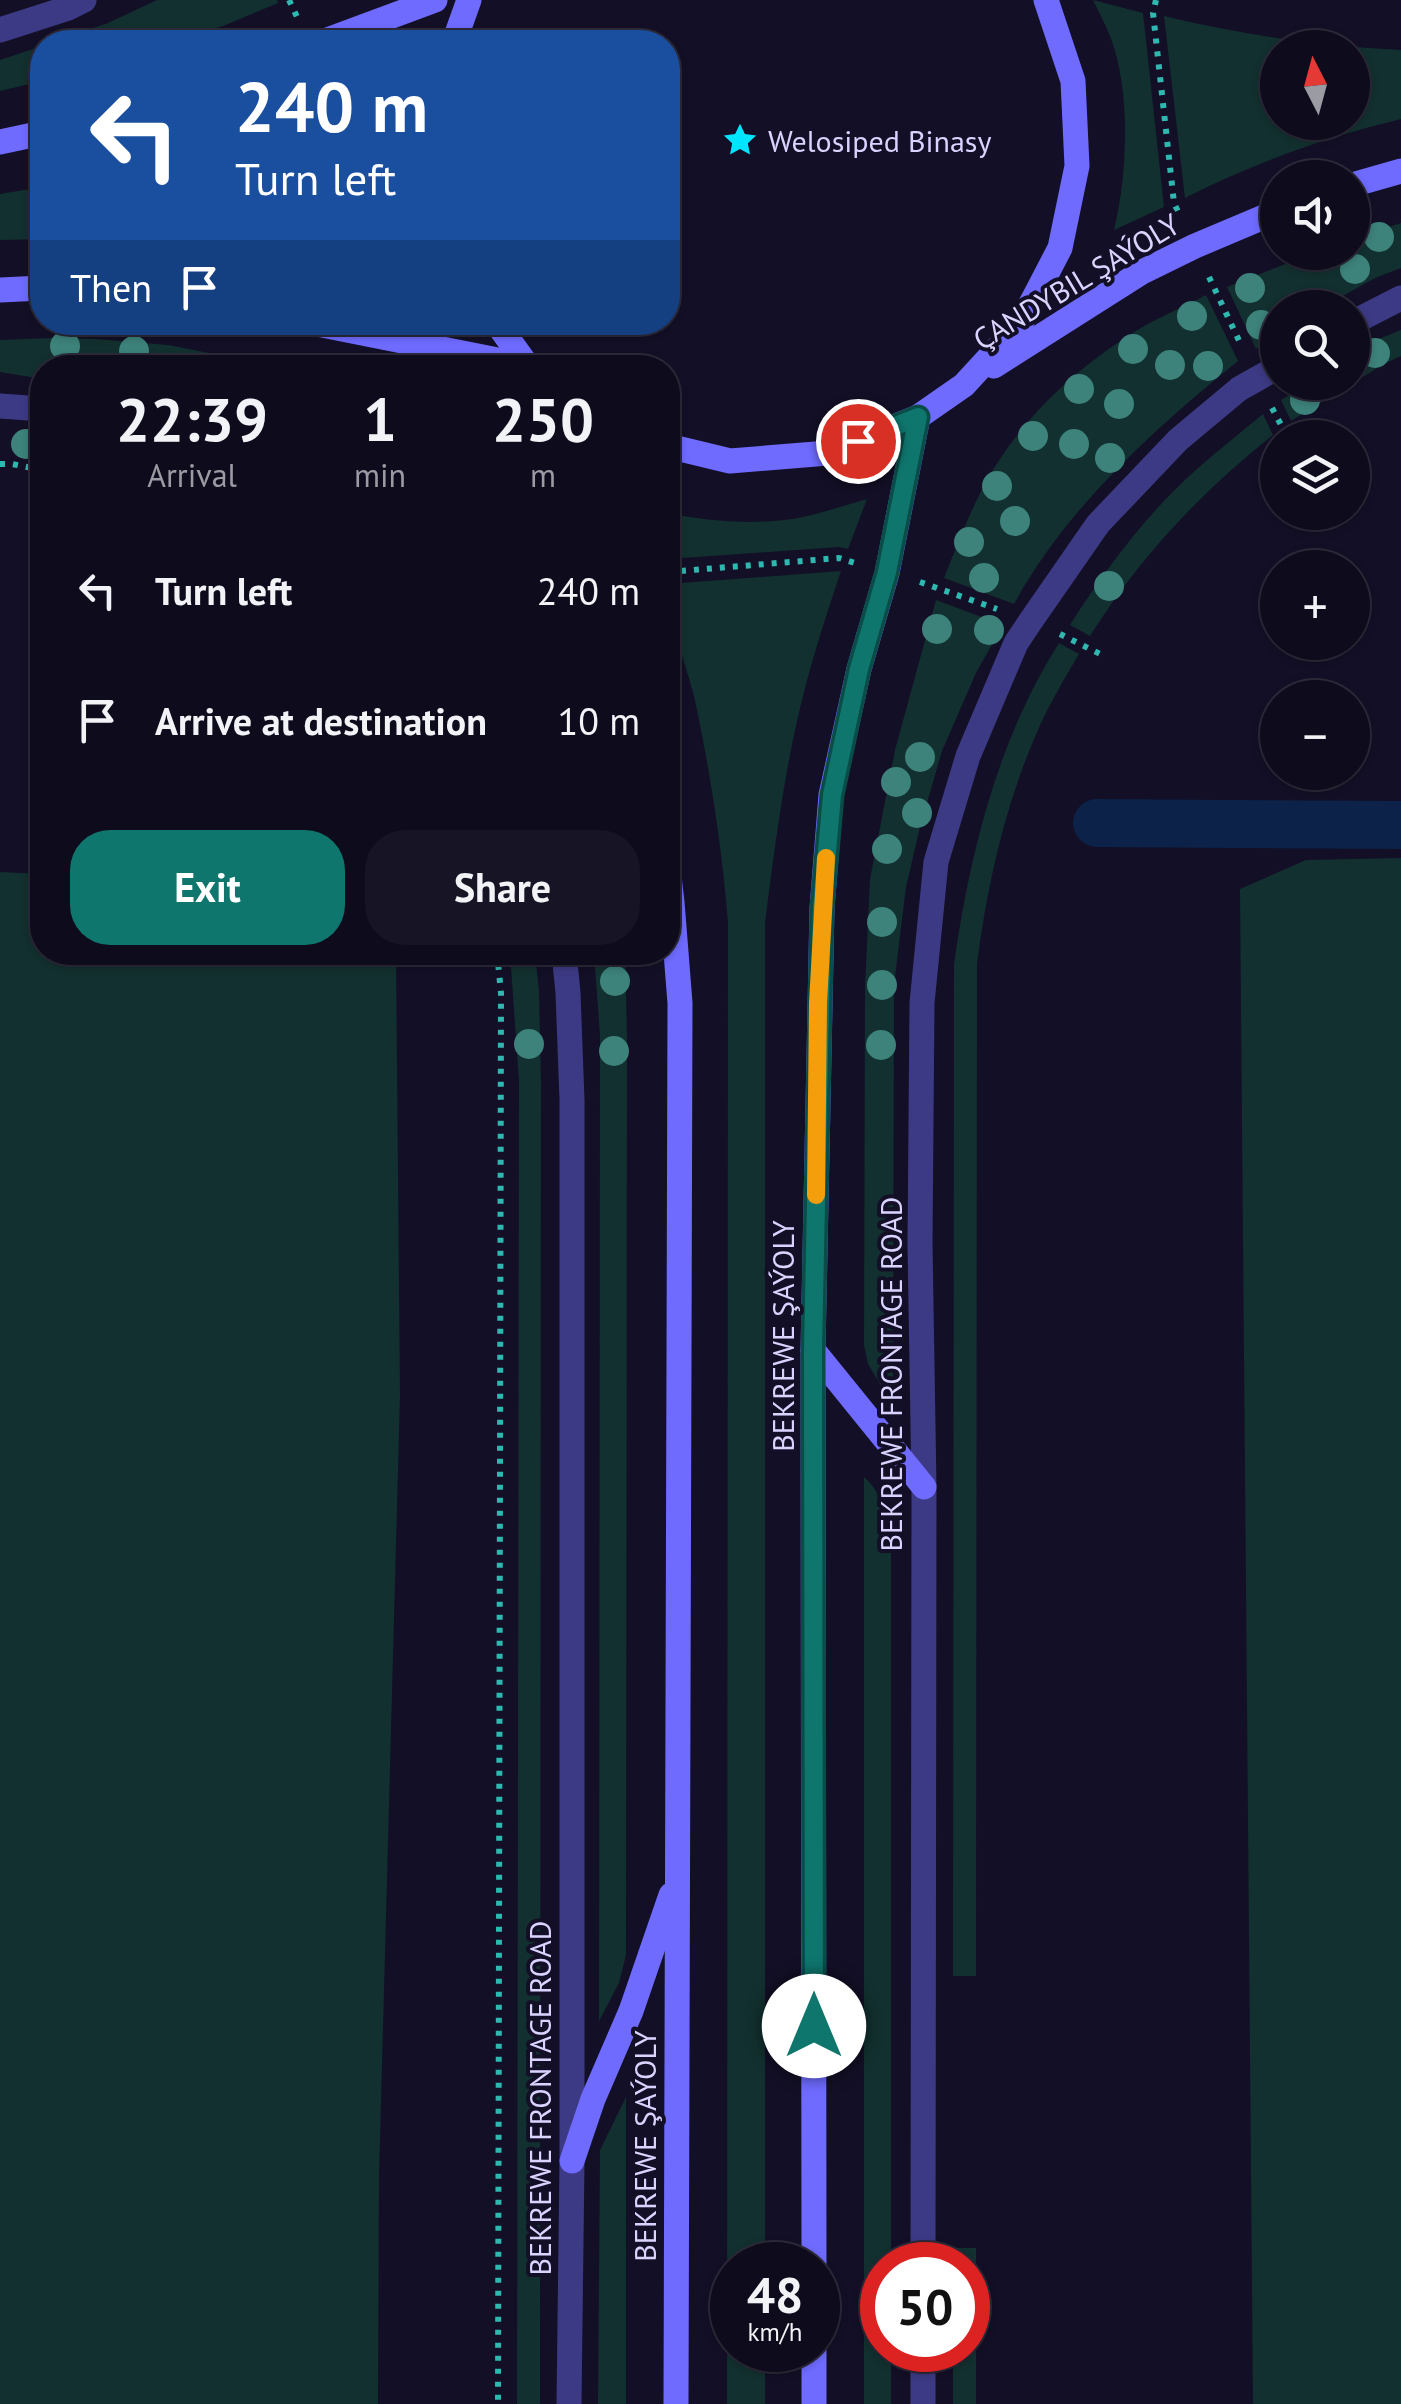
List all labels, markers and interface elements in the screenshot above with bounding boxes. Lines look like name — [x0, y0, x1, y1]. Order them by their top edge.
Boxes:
north arrow — [1260, 30, 1370, 140]
map controls — [1260, 30, 1370, 790]
text: 240 m — [235, 61, 428, 151]
icon: left — [70, 70, 200, 200]
place icon: Welosiped Binasy — [721, 121, 759, 159]
place label: Welosiped Binasy — [768, 121, 991, 160]
text: Turn left — [235, 149, 396, 207]
button: sound — [1260, 160, 1370, 270]
street label: ÇANDYBIL ŞAÝOLY — [966, 204, 1187, 358]
icon: arrive — [172, 260, 227, 315]
text: Then — [70, 263, 152, 312]
button: search — [1260, 290, 1370, 400]
text: 22:39 — [116, 380, 268, 458]
text: 1 — [363, 380, 397, 458]
text: 250 — [492, 380, 594, 458]
pin — [816, 399, 901, 484]
icon: arrive — [831, 414, 886, 469]
button: layers — [1260, 420, 1370, 530]
text: Arrival — [147, 454, 237, 496]
text: min — [354, 454, 406, 496]
text: m — [530, 454, 556, 496]
button: + — [1260, 550, 1370, 660]
icon: left — [70, 563, 125, 618]
text: Turn left — [155, 566, 292, 615]
text: 240 m — [537, 566, 640, 615]
button: − — [1260, 680, 1370, 790]
icon: arrive — [70, 693, 125, 748]
text: Arrive at destination — [155, 696, 487, 745]
text: 10 m — [558, 696, 640, 745]
button: Exit — [70, 830, 345, 945]
button: Share — [365, 830, 640, 945]
street label: BEKREWE FRONTAGE ROAD — [871, 1197, 910, 1551]
street label: BEKREWE ŞAÝOLY — [763, 1220, 802, 1452]
street label: BEKREWE FRONTAGE ROAD — [520, 1921, 559, 2275]
position arrow — [762, 1974, 866, 2078]
street label: BEKREWE ŞAÝOLY — [625, 2030, 664, 2262]
speed limit sign: 50 — [860, 2242, 990, 2372]
text: 48 — [747, 2262, 803, 2327]
text: km/h — [748, 2316, 802, 2348]

